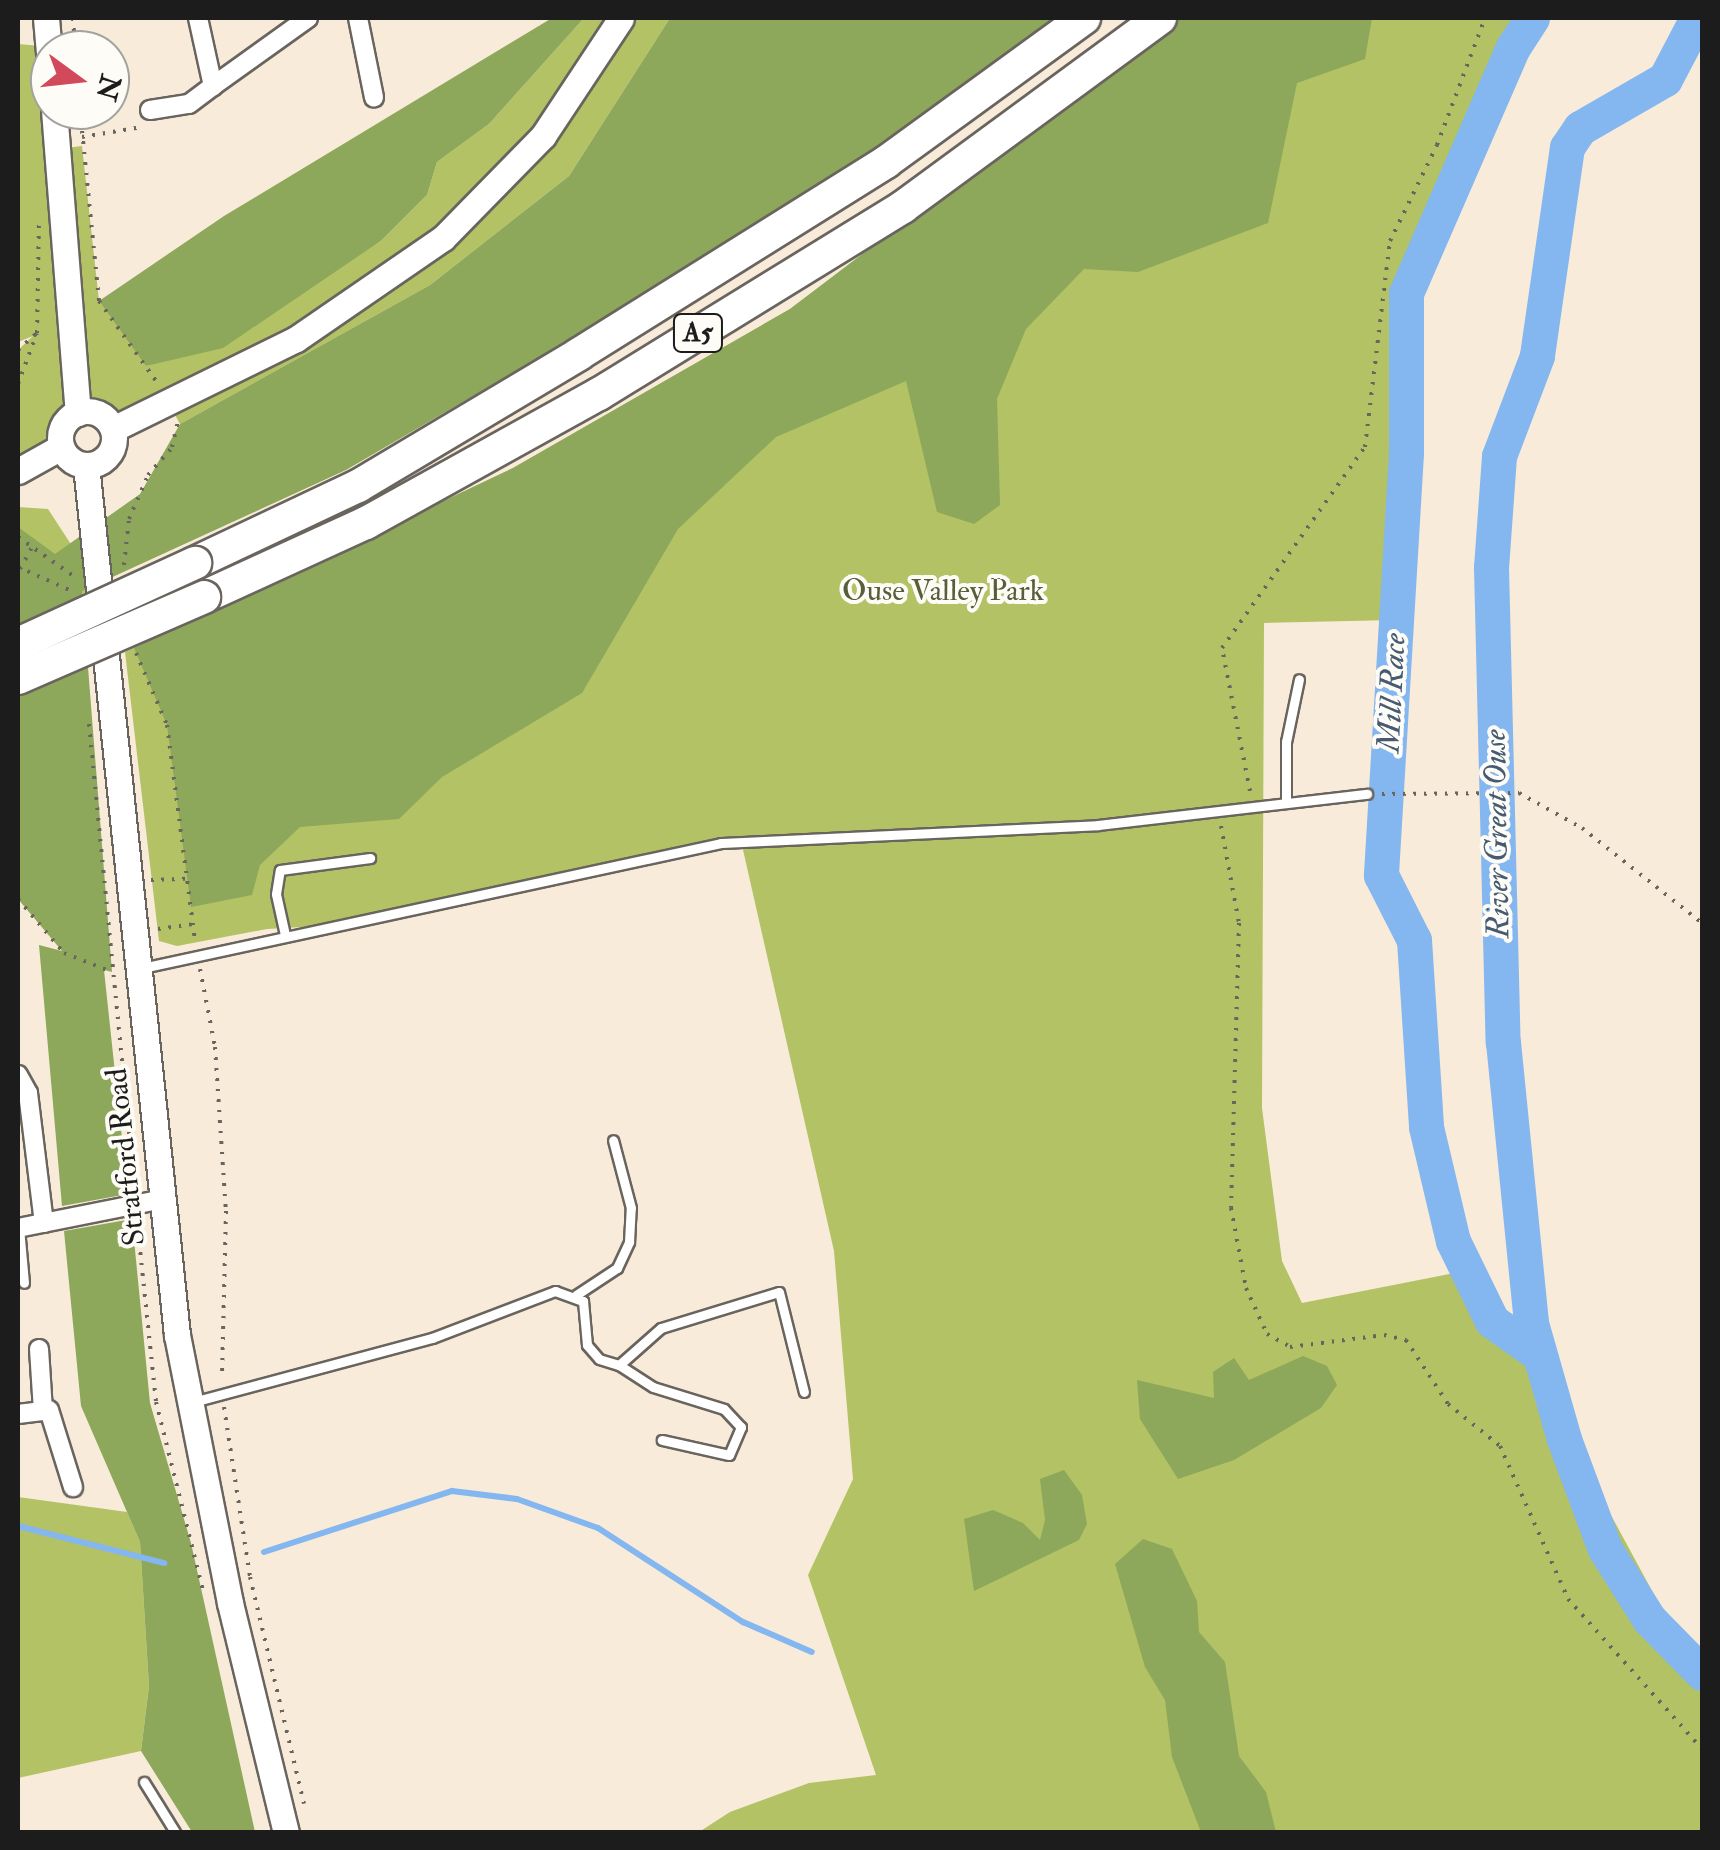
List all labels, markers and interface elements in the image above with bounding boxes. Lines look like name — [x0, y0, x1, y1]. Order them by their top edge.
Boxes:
north arrow — [30, 30, 130, 130]
text: N — [87, 71, 128, 104]
road number: A5 — [670, 310, 726, 356]
park label: Ouse Valley Park — [842, 573, 1044, 609]
water label: Mill Race — [1370, 632, 1414, 754]
water label: River Great Ouse — [1476, 729, 1518, 939]
street label: Stratford Road — [99, 1066, 153, 1248]

